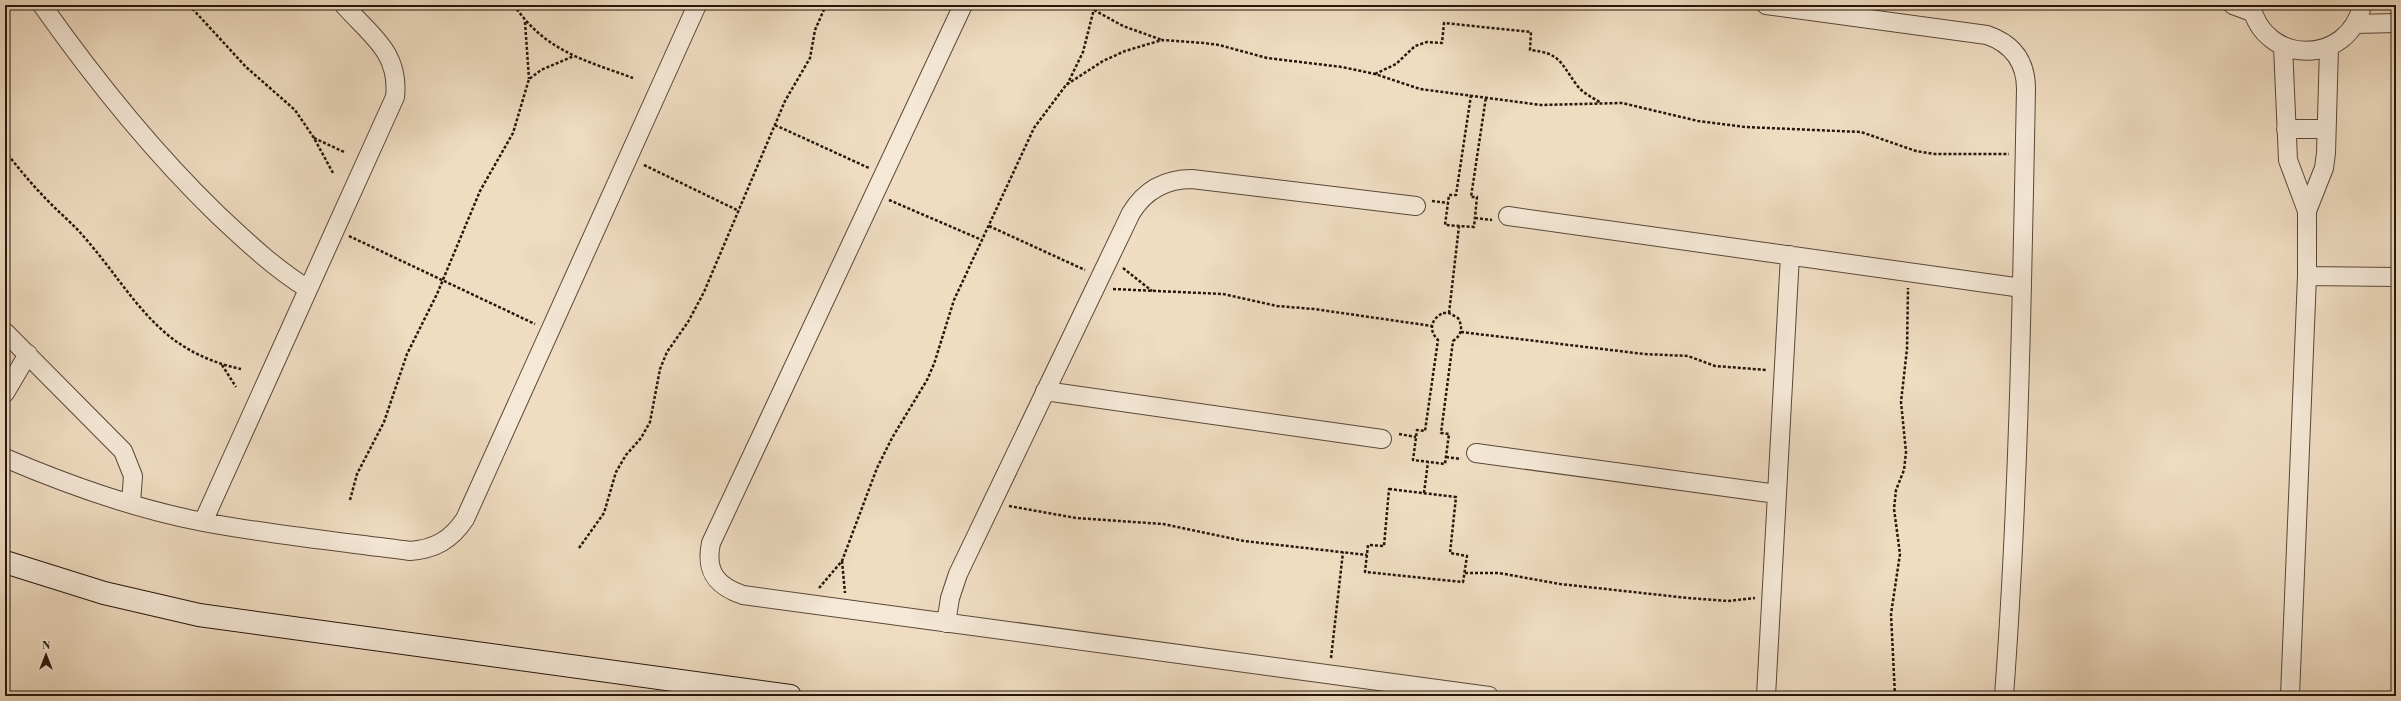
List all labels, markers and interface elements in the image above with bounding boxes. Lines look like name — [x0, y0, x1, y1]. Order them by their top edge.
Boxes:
north arrow — [26, 635, 66, 675]
text: N — [42, 639, 51, 653]

